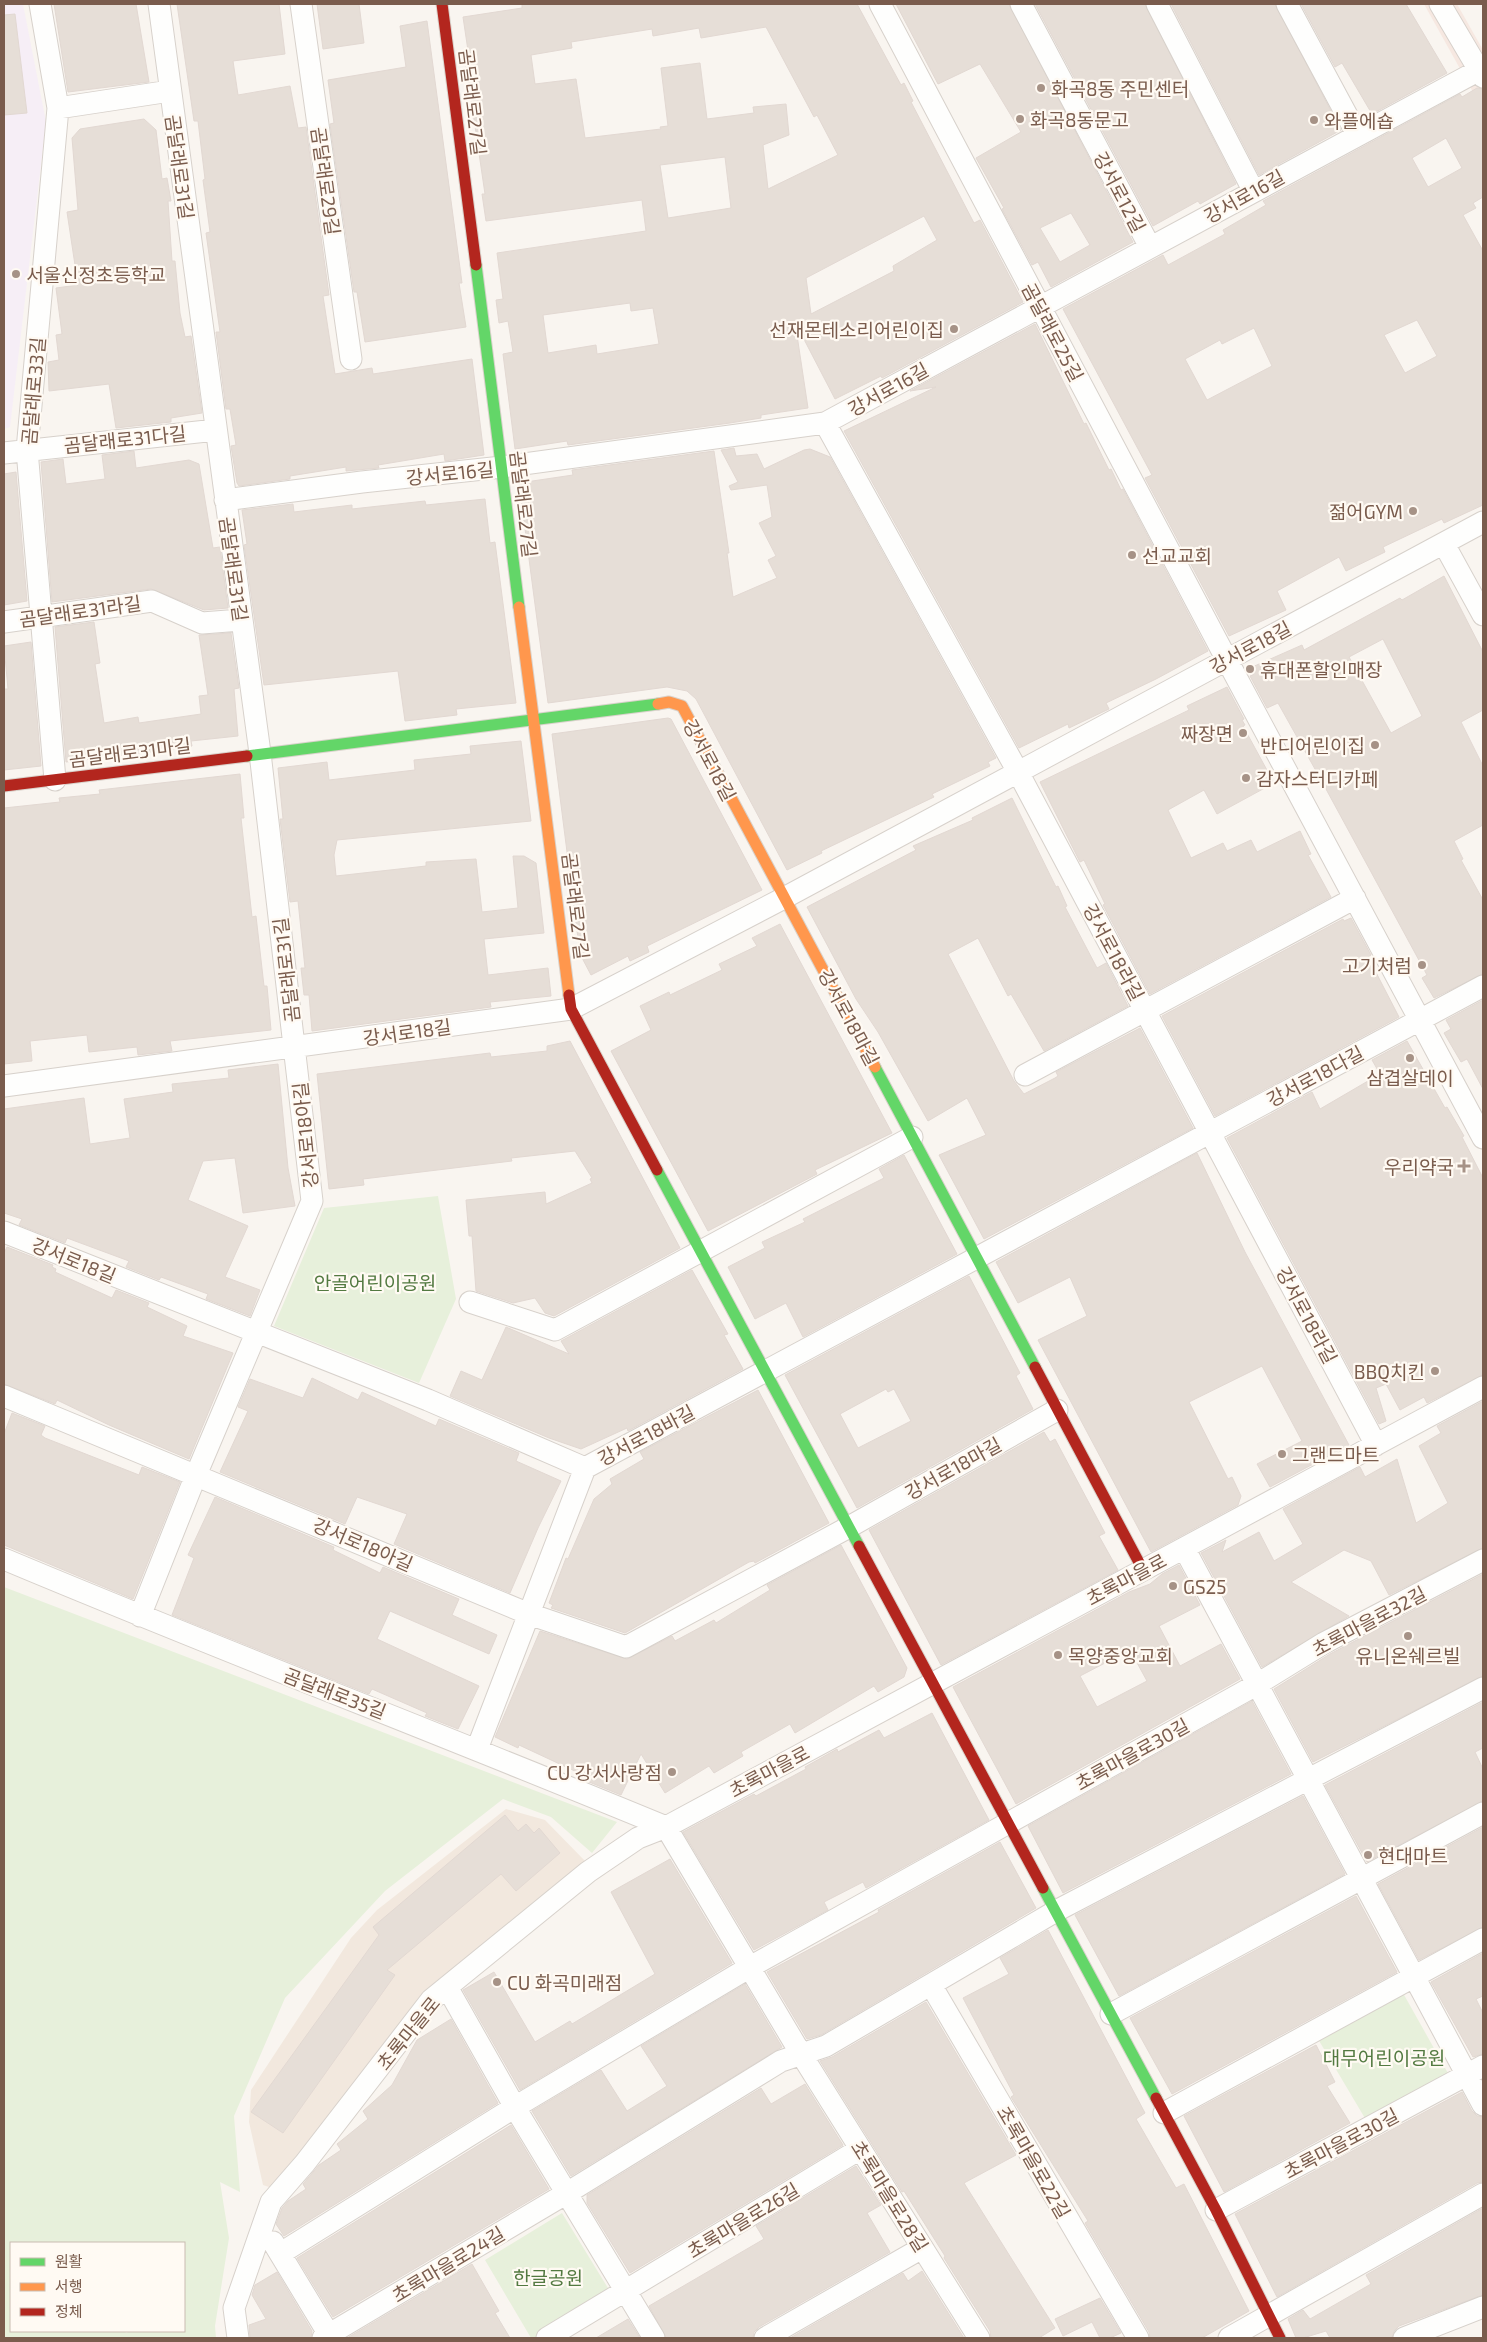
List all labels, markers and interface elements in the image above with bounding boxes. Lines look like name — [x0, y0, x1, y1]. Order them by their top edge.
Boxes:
street label: 곰달래로27길 — [455, 47, 491, 157]
place label: 화곡8동 주민센터 — [1051, 77, 1189, 100]
marker: 화곡8동 주민센터 — [1035, 82, 1047, 94]
place label: 화곡8동문고 — [1030, 108, 1129, 131]
place label: 와플에숍 — [1324, 109, 1394, 132]
street label: 곰달래로31길 — [161, 113, 199, 221]
marker: 화곡8동문고 — [1014, 113, 1026, 125]
marker: 와플에숍 — [1308, 114, 1320, 126]
street label: 곰달래로29길 — [307, 125, 345, 237]
street label: 강서로12길 — [1089, 148, 1151, 236]
street label: 강서로16길 — [1200, 165, 1288, 227]
place label: 서울신정초등학교 — [26, 263, 166, 286]
marker: 서울신정초등학교 — [10, 268, 22, 280]
street label: 곰달래로25길 — [1017, 279, 1089, 385]
place label: 선재몬테소리어린이집 — [769, 318, 944, 341]
marker: 선재몬테소리어린이집 — [948, 323, 960, 335]
street label: 곰달래로33길 — [17, 336, 49, 446]
street label: 강서로16길 — [844, 358, 932, 420]
street label: 곰달래로31다길 — [63, 421, 187, 457]
street label: 곰달래로27길 — [506, 449, 542, 559]
street label: 강서로16길 — [405, 457, 495, 489]
place label: 젊어GYM — [1329, 500, 1403, 523]
marker: 젊어GYM — [1407, 505, 1419, 517]
street label: 곰달래로31길 — [215, 515, 253, 623]
place label: 선교교회 — [1142, 544, 1212, 567]
marker: 선교교회 — [1126, 549, 1138, 561]
street label: 곰달래로31라길 — [17, 591, 143, 631]
street label: 강서로18길 — [1205, 616, 1295, 678]
place label: 휴대폰할인매장 — [1260, 658, 1382, 681]
marker: 휴대폰할인매장 — [1244, 663, 1256, 675]
street label: 강서로18길 — [679, 715, 741, 805]
place label: 짜장면 — [1181, 722, 1233, 745]
marker: 짜장면 — [1237, 727, 1249, 739]
street label: 곰달래로31마길 — [68, 733, 192, 771]
place label: 반디어린이집 — [1260, 734, 1365, 757]
marker: 반디어린이집 — [1369, 739, 1381, 751]
place label: 감자스터디카페 — [1256, 767, 1378, 790]
marker: 감자스터디카페 — [1240, 772, 1252, 784]
street label: 곰달래로27길 — [558, 851, 594, 961]
street label: 강서로18라길 — [1079, 900, 1149, 1004]
street label: 곰달래로31길 — [268, 916, 304, 1024]
place label: 고기처럼 — [1342, 954, 1412, 977]
marker: 고기처럼 — [1416, 959, 1428, 971]
street label: 강서로18마길 — [814, 965, 884, 1069]
street label: 강서로18길 — [361, 1014, 453, 1050]
street label: 강서로18다길 — [1263, 1041, 1367, 1111]
marker: 삼겹살데이 — [1404, 1052, 1416, 1064]
place label: 삼겹살데이 — [1366, 1066, 1454, 1089]
street label: 강서로18아길 — [288, 1081, 322, 1189]
place label: 우리약국 — [1384, 1155, 1454, 1178]
marker: 우리약국 — [1458, 1160, 1470, 1172]
street label: 강서로18길 — [28, 1233, 120, 1287]
street label: 강서로18라길 — [1272, 1263, 1342, 1367]
park label: 안골어린이공원 — [314, 1271, 436, 1294]
place label: BBQ치킨 — [1354, 1360, 1425, 1383]
marker: BBQ치킨 — [1429, 1365, 1441, 1377]
street label: 강서로18바길 — [594, 1400, 698, 1470]
street label: 강서로18마길 — [901, 1432, 1005, 1504]
place label: 그랜드마트 — [1292, 1443, 1379, 1466]
marker: 그랜드마트 — [1276, 1448, 1288, 1460]
street label: 강서로18아길 — [309, 1513, 417, 1575]
street label: 초록마을로 — [1082, 1548, 1170, 1610]
place label: GS25 — [1183, 1575, 1226, 1598]
marker: GS25 — [1167, 1580, 1179, 1592]
street label: 초록마을로32길 — [1308, 1581, 1430, 1661]
marker: 유니온쉐르빌 — [1402, 1630, 1414, 1642]
place label: 목양중앙교회 — [1068, 1644, 1173, 1667]
place label: 유니온쉐르빌 — [1356, 1644, 1460, 1667]
marker: 목양중앙교회 — [1052, 1649, 1064, 1661]
street label: 곰달래로35길 — [280, 1663, 390, 1723]
street label: 초록마을로30길 — [1071, 1713, 1193, 1795]
street label: 초록마을로 — [725, 1740, 813, 1802]
place label: CU 강서사랑점 — [547, 1761, 662, 1784]
marker: CU 강서사랑점 — [666, 1766, 678, 1778]
place label: 현대마트 — [1378, 1844, 1448, 1867]
marker: 현대마트 — [1362, 1849, 1374, 1861]
place label: CU 화곡미래점 — [507, 1971, 622, 1994]
marker: CU 화곡미래점 — [491, 1976, 503, 1988]
street label: 초록마을로 — [372, 1992, 444, 2074]
park label: 대무어린이공원 — [1323, 2046, 1445, 2069]
street label: 초록마을로22길 — [992, 2102, 1076, 2222]
street label: 초록마을로30길 — [1280, 2103, 1402, 2183]
street label: 초록마을로28길 — [847, 2136, 933, 2256]
street label: 초록마을로26길 — [683, 2178, 803, 2262]
street label: 초록마을로24길 — [388, 2221, 508, 2307]
legend — [10, 2242, 185, 2332]
text: 원활 — [55, 2252, 83, 2270]
park label: 한글공원 — [513, 2266, 583, 2289]
text: 서행 — [55, 2277, 83, 2295]
text: 정체 — [55, 2302, 83, 2320]

